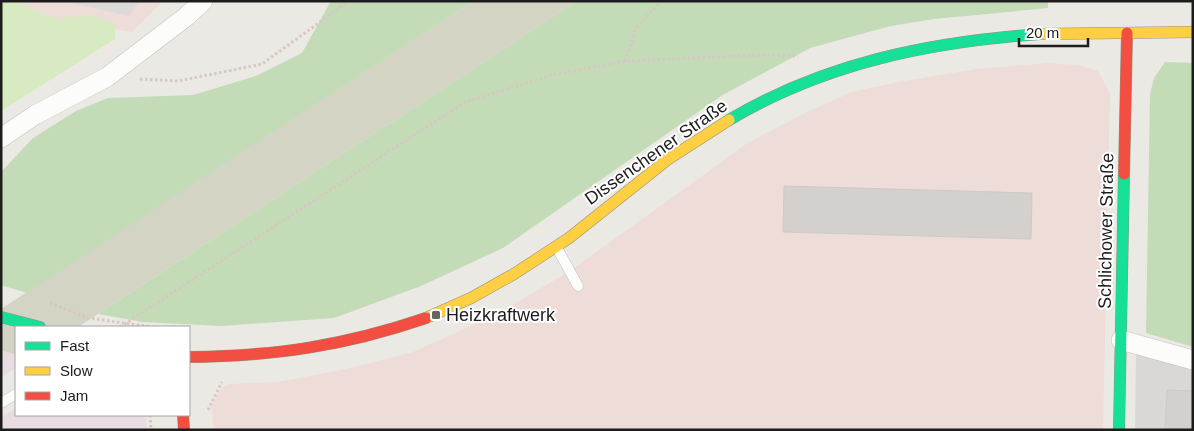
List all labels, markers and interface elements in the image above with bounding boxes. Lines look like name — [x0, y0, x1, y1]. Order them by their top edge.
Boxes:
scale bar — [1019, 15, 1088, 47]
text: 20 m — [1026, 24, 1059, 41]
street label: Dissenchener Straße — [581, 95, 731, 209]
street label: Schlichower Straße — [1095, 153, 1117, 309]
place label: Heizkraftwerk — [446, 305, 556, 325]
marker: Heizkraftwerk — [430, 309, 442, 321]
legend — [15, 326, 190, 416]
text: Fast — [60, 337, 90, 354]
text: Slow — [60, 362, 93, 379]
text: Jam — [60, 387, 88, 404]

